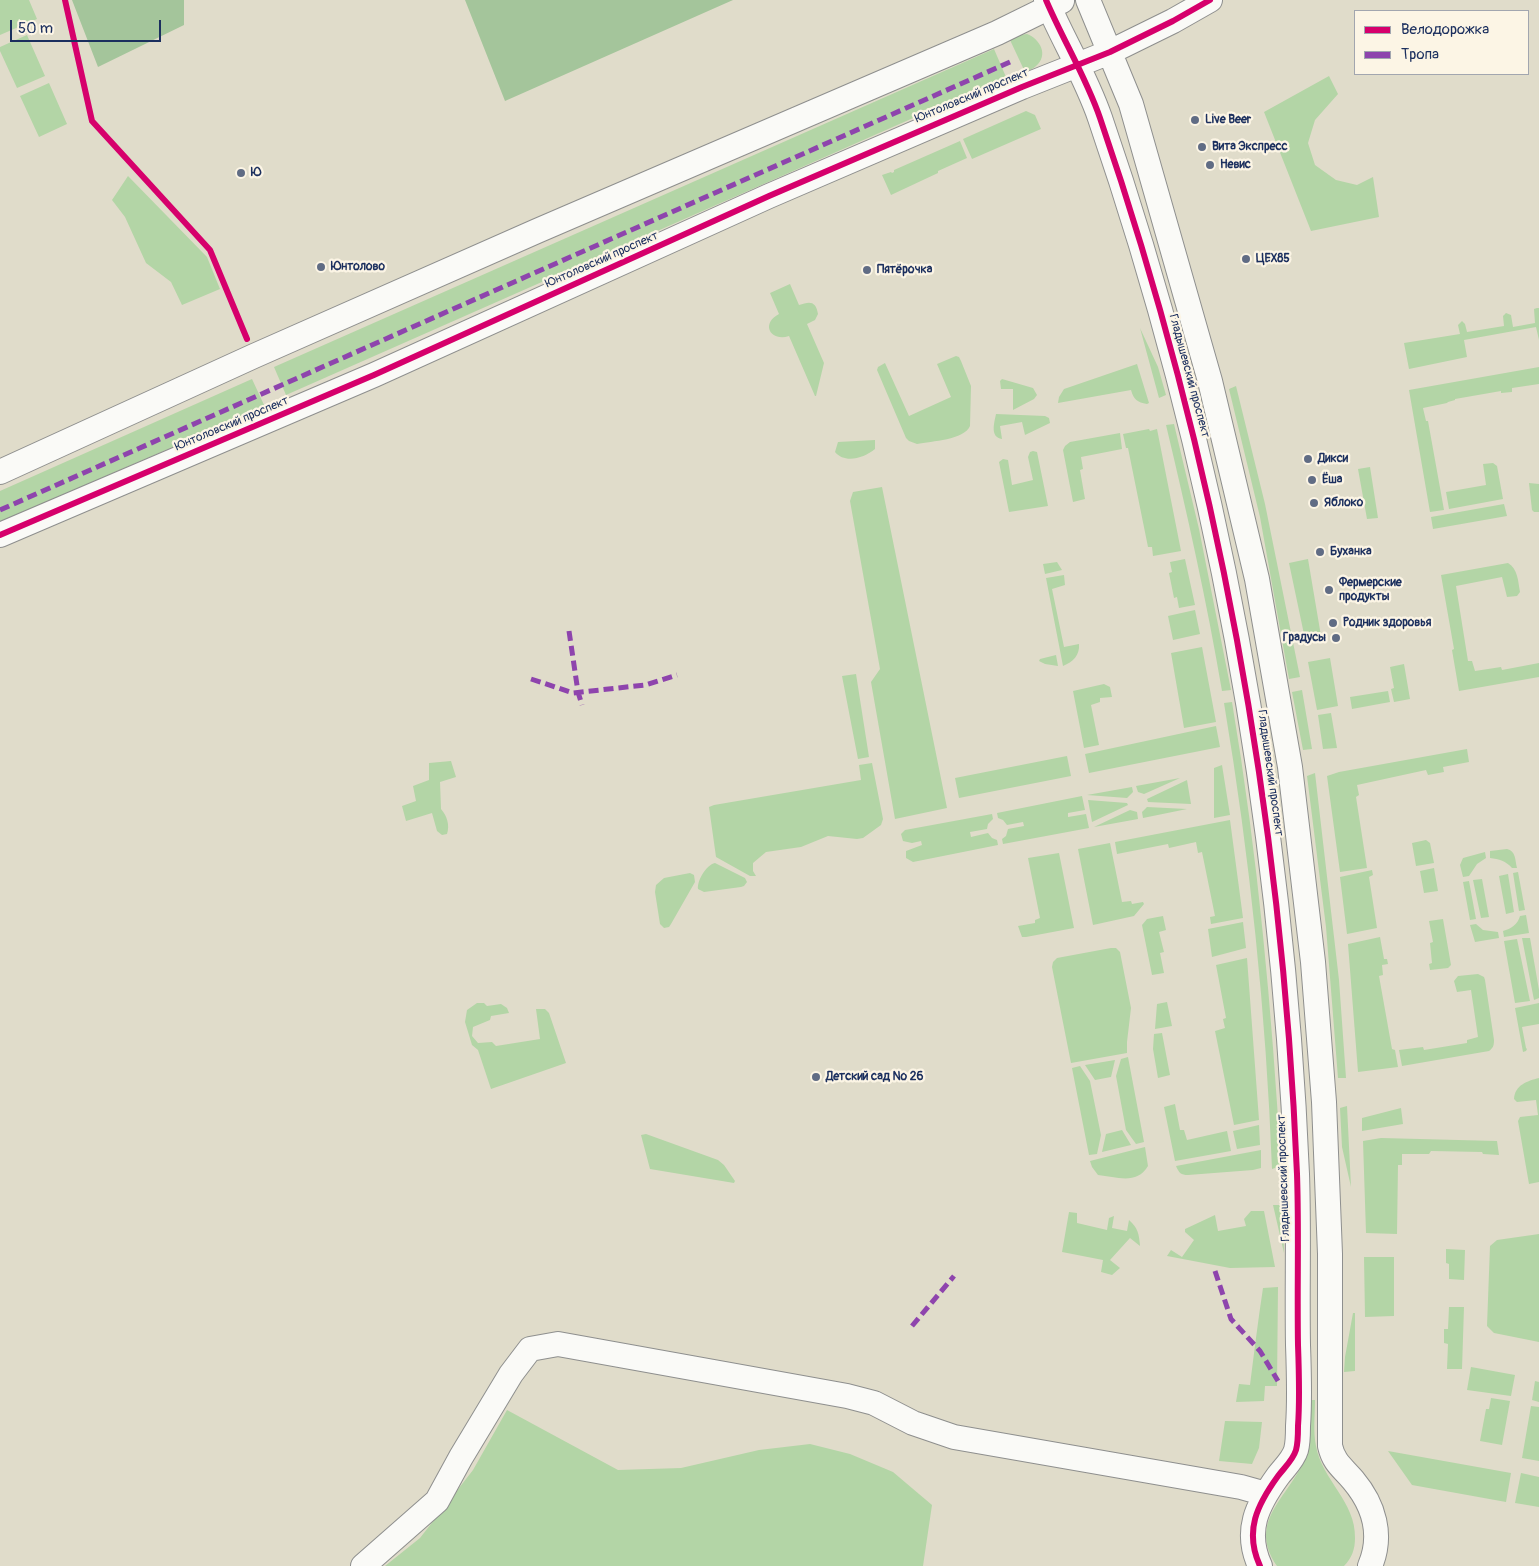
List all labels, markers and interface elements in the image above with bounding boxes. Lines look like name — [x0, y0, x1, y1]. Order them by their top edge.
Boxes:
scale bar — [12, 10, 164, 42]
legend — [1354, 10, 1529, 75]
text: 50 m — [18, 19, 53, 38]
text: Велодорожка — [1401, 20, 1489, 39]
text: Тропа — [1401, 45, 1439, 64]
street label: Юнтоловский проспект — [913, 66, 1031, 126]
place label: Live Beer — [1205, 113, 1251, 127]
marker: Live Beer — [1189, 114, 1201, 126]
place label: Вита Экспресс — [1212, 140, 1288, 154]
marker: Вита Экспресс — [1196, 141, 1208, 153]
place label: Невис — [1220, 158, 1251, 172]
marker: Невис — [1204, 159, 1216, 171]
place label: Ю — [251, 166, 261, 180]
marker: Ю — [235, 167, 247, 179]
street label: Юнтоловский проспект — [543, 229, 661, 291]
place label: ЦЕХ85 — [1256, 252, 1290, 266]
marker: ЦЕХ85 — [1240, 253, 1252, 265]
place label: Юнтолово — [331, 260, 385, 274]
marker: Юнтолово — [315, 261, 327, 273]
place label: Пятёрочка — [877, 263, 932, 277]
marker: Пятёрочка — [861, 264, 873, 276]
street label: Гладышевский проспект — [1166, 313, 1212, 439]
street label: Юнтоловский проспект — [173, 394, 291, 454]
place label: Дикси — [1318, 452, 1348, 466]
marker: Дикси — [1302, 453, 1314, 465]
place label: Ёша — [1322, 473, 1342, 487]
marker: Ёша — [1306, 474, 1318, 486]
place label: Яблоко — [1324, 496, 1363, 510]
marker: Яблоко — [1308, 497, 1320, 509]
place label: Буханка — [1330, 545, 1372, 559]
marker: Буханка — [1314, 546, 1326, 558]
place label: Фермерские продукты — [1339, 576, 1402, 604]
marker: Фермерские продукты — [1323, 584, 1335, 596]
place label: Родник здоровья — [1343, 616, 1431, 630]
marker: Родник здоровья — [1327, 617, 1339, 629]
place label: Градусы — [1283, 631, 1326, 645]
marker: Градусы — [1330, 632, 1342, 644]
street label: Гладышевский проспект — [1254, 709, 1286, 837]
place label: Детский сад № 26 — [826, 1070, 923, 1084]
marker: Детский сад № 26 — [810, 1071, 822, 1083]
street label: Гладышевский проспект — [1275, 1114, 1293, 1242]

